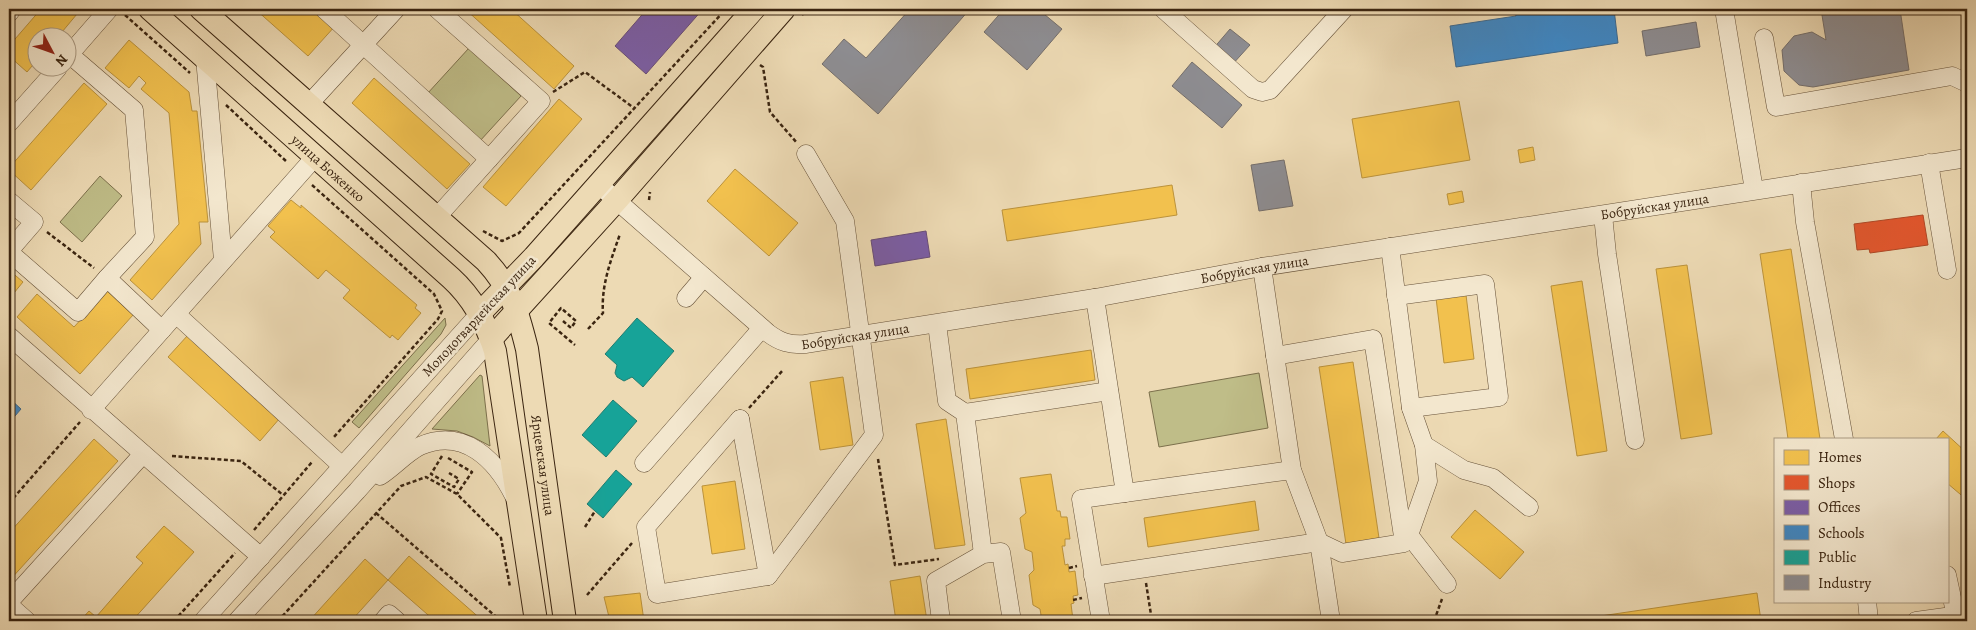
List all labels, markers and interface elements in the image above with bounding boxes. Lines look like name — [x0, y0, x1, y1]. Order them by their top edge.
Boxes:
north arrow — [28, 28, 78, 78]
text: N — [51, 50, 72, 70]
street label: улица Боженко — [287, 130, 369, 206]
street label: Бобруйская улица — [1599, 188, 1711, 224]
street label: Бобруйская улица — [1199, 250, 1310, 288]
street label: Молодогвардейская улица — [418, 251, 541, 381]
street label: Бобруйская улица — [800, 318, 911, 354]
street label: Ярцевская улица — [527, 413, 560, 517]
legend — [1774, 438, 1948, 602]
text: Homes — [1818, 447, 1862, 467]
text: Shops — [1818, 473, 1855, 493]
text: Offices — [1818, 497, 1861, 517]
text: Schools — [1818, 523, 1865, 543]
text: Public — [1818, 547, 1856, 567]
text: Industry — [1818, 573, 1872, 593]

